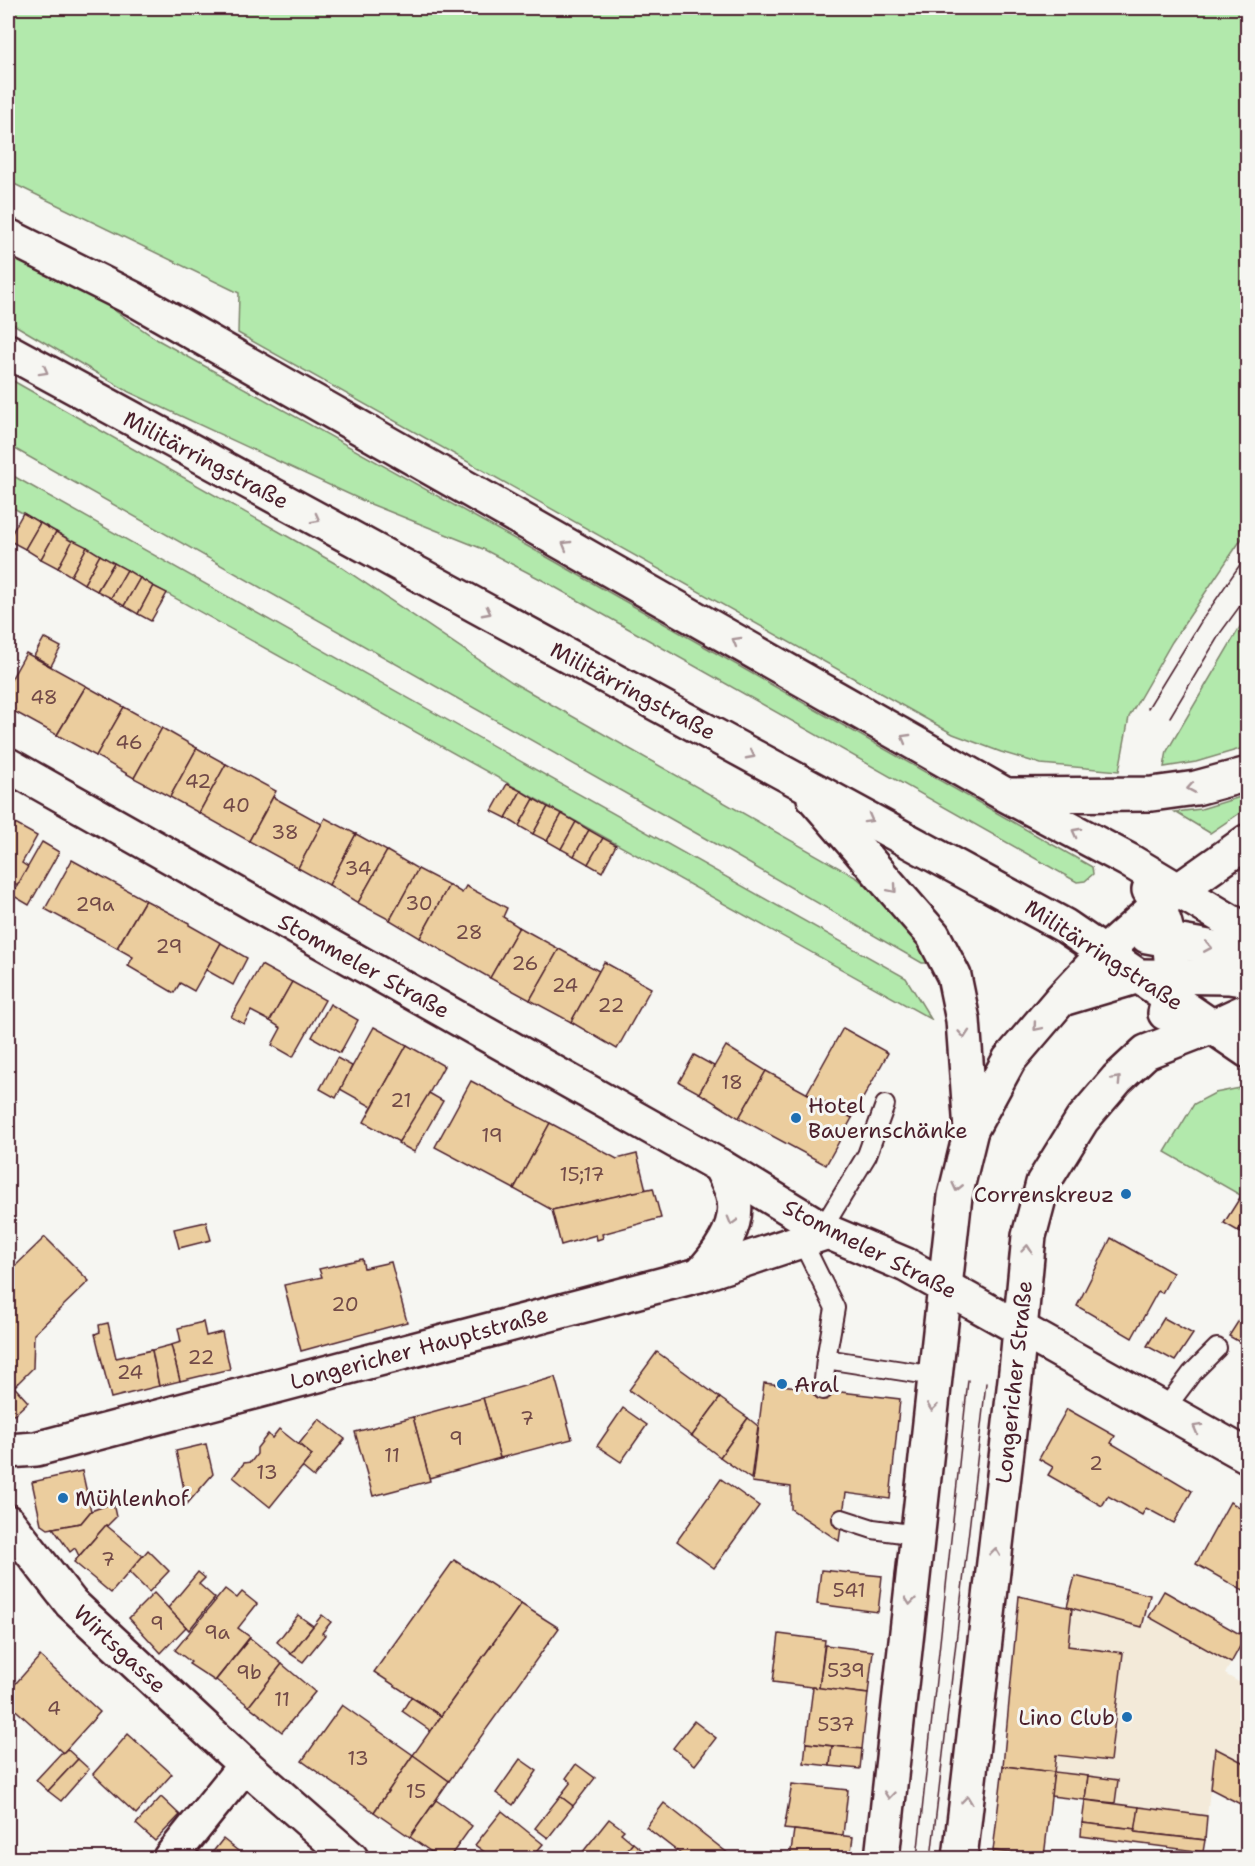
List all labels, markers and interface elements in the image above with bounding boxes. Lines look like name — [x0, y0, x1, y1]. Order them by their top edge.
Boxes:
one-way arrow — [37, 364, 48, 375]
street label: Militärringstraße — [118, 404, 294, 516]
one-way arrow — [310, 512, 320, 523]
one-way arrow — [562, 541, 572, 552]
one-way arrow — [481, 605, 491, 616]
street label: Militärringstraße — [545, 635, 721, 747]
one-way arrow — [732, 637, 742, 649]
house number: 48 — [30, 684, 58, 710]
house number: 46 — [115, 729, 143, 755]
one-way arrow — [901, 734, 911, 745]
one-way arrow — [745, 748, 755, 759]
house number: 42 — [185, 768, 211, 794]
one-way arrow — [1186, 782, 1196, 794]
house number: 40 — [222, 792, 250, 818]
one-way arrow — [863, 812, 873, 823]
house number: 38 — [271, 819, 299, 845]
one-way arrow — [1072, 828, 1082, 839]
house number: 34 — [344, 855, 372, 881]
one-way arrow — [886, 882, 897, 893]
house number: 30 — [405, 890, 433, 916]
house number: 29a — [76, 891, 115, 917]
street label: Militärringstraße — [1019, 893, 1189, 1017]
street label: Stommeler Straße — [273, 907, 455, 1025]
house number: 28 — [455, 919, 483, 945]
house number: 29 — [156, 933, 182, 959]
one-way arrow — [1203, 940, 1212, 952]
house number: 26 — [511, 950, 539, 976]
house number: 24 — [552, 972, 578, 998]
house number: 22 — [598, 992, 625, 1018]
one-way arrow — [1034, 1020, 1045, 1031]
one-way arrow — [957, 1029, 970, 1038]
house number: 18 — [721, 1069, 743, 1095]
one-way arrow — [1110, 1077, 1121, 1087]
house number: 21 — [390, 1087, 412, 1113]
place label: Hotel Bauernschänke — [808, 1091, 968, 1145]
marker: Hotel Bauernschänke — [789, 1111, 803, 1125]
house number: 19 — [481, 1122, 503, 1148]
house number: 15;17 — [559, 1161, 605, 1187]
place label: Correnskreuz — [974, 1180, 1114, 1209]
one-way arrow — [952, 1182, 965, 1192]
marker: Correnskreuz — [1119, 1187, 1133, 1201]
street label: Stommeler Straße — [778, 1193, 962, 1305]
one-way arrow — [726, 1216, 739, 1226]
one-way arrow — [1020, 1245, 1033, 1254]
street label: Longericher Straße — [989, 1279, 1039, 1485]
house number: 20 — [331, 1291, 359, 1317]
street label: Longericher Hauptstraße — [287, 1300, 551, 1396]
house number: 22 — [188, 1344, 215, 1370]
house number: 24 — [117, 1359, 143, 1385]
place label: Aral — [794, 1370, 839, 1399]
marker: Aral — [775, 1377, 789, 1391]
one-way arrow — [926, 1403, 939, 1412]
house number: 7 — [520, 1405, 534, 1431]
one-way arrow — [1192, 1424, 1203, 1435]
house number: 9 — [449, 1425, 463, 1451]
house number: 11 — [384, 1442, 400, 1468]
house number: 2 — [1089, 1450, 1103, 1476]
house number: 13 — [256, 1459, 278, 1485]
place label: Mühlenhof — [75, 1484, 190, 1513]
marker: Mühlenhof — [56, 1491, 70, 1505]
house number: 7 — [101, 1546, 115, 1572]
one-way arrow — [988, 1547, 1001, 1557]
house number: 541 — [832, 1577, 866, 1603]
one-way arrow — [904, 1597, 917, 1606]
street label: Wirtsgasse — [67, 1598, 173, 1700]
house number: 9 — [150, 1610, 164, 1636]
house number: 9a — [204, 1619, 231, 1645]
house number: 539 — [827, 1657, 865, 1683]
house number: 9b — [236, 1659, 262, 1685]
house number: 11 — [274, 1686, 290, 1712]
house number: 4 — [47, 1695, 61, 1721]
place label: Lino Club — [1018, 1703, 1115, 1732]
marker: Lino Club — [1120, 1710, 1134, 1724]
house number: 537 — [817, 1711, 855, 1737]
house number: 13 — [347, 1745, 369, 1771]
house number: 15 — [406, 1778, 426, 1804]
one-way arrow — [883, 1790, 896, 1800]
one-way arrow — [960, 1796, 972, 1805]

